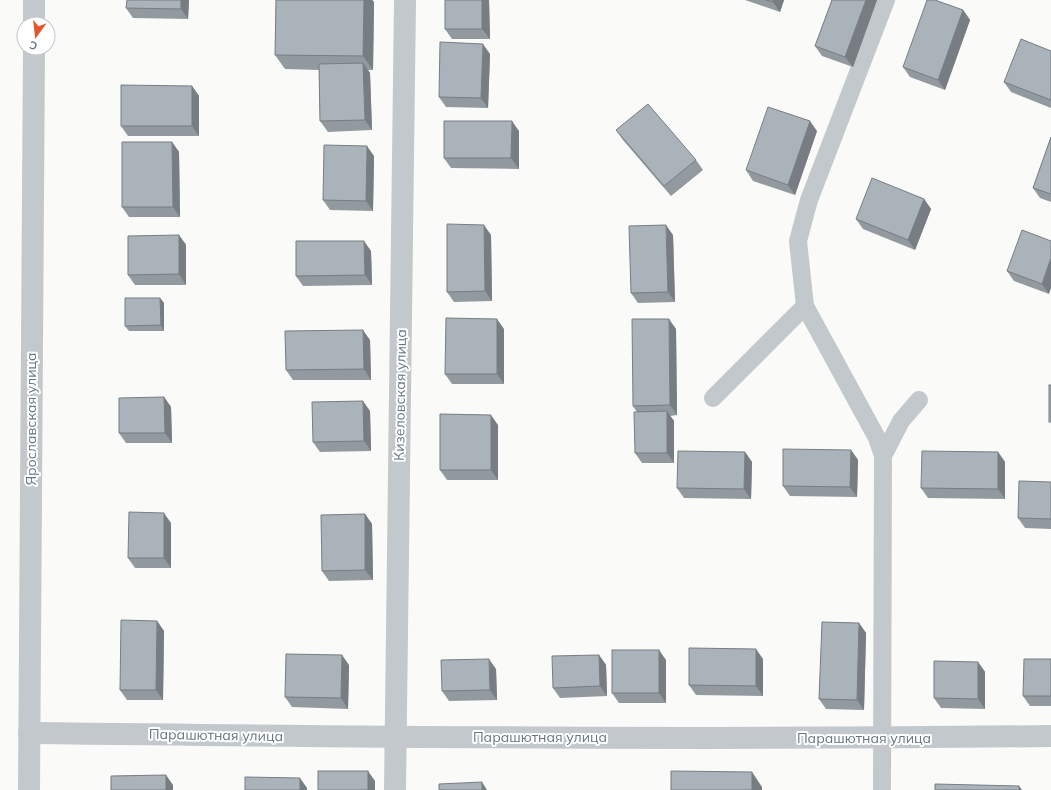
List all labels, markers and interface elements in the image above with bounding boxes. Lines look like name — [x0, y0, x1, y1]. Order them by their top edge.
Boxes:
north arrow — [16, 16, 56, 56]
text: С — [28, 38, 39, 53]
street label: Кизеловская улица — [390, 329, 410, 461]
street label: Ярославская улица — [22, 352, 40, 486]
street label: Парашютная улица — [149, 725, 283, 745]
street label: Парашютная улица — [473, 728, 607, 746]
street label: Парашютная улица — [797, 729, 931, 747]

